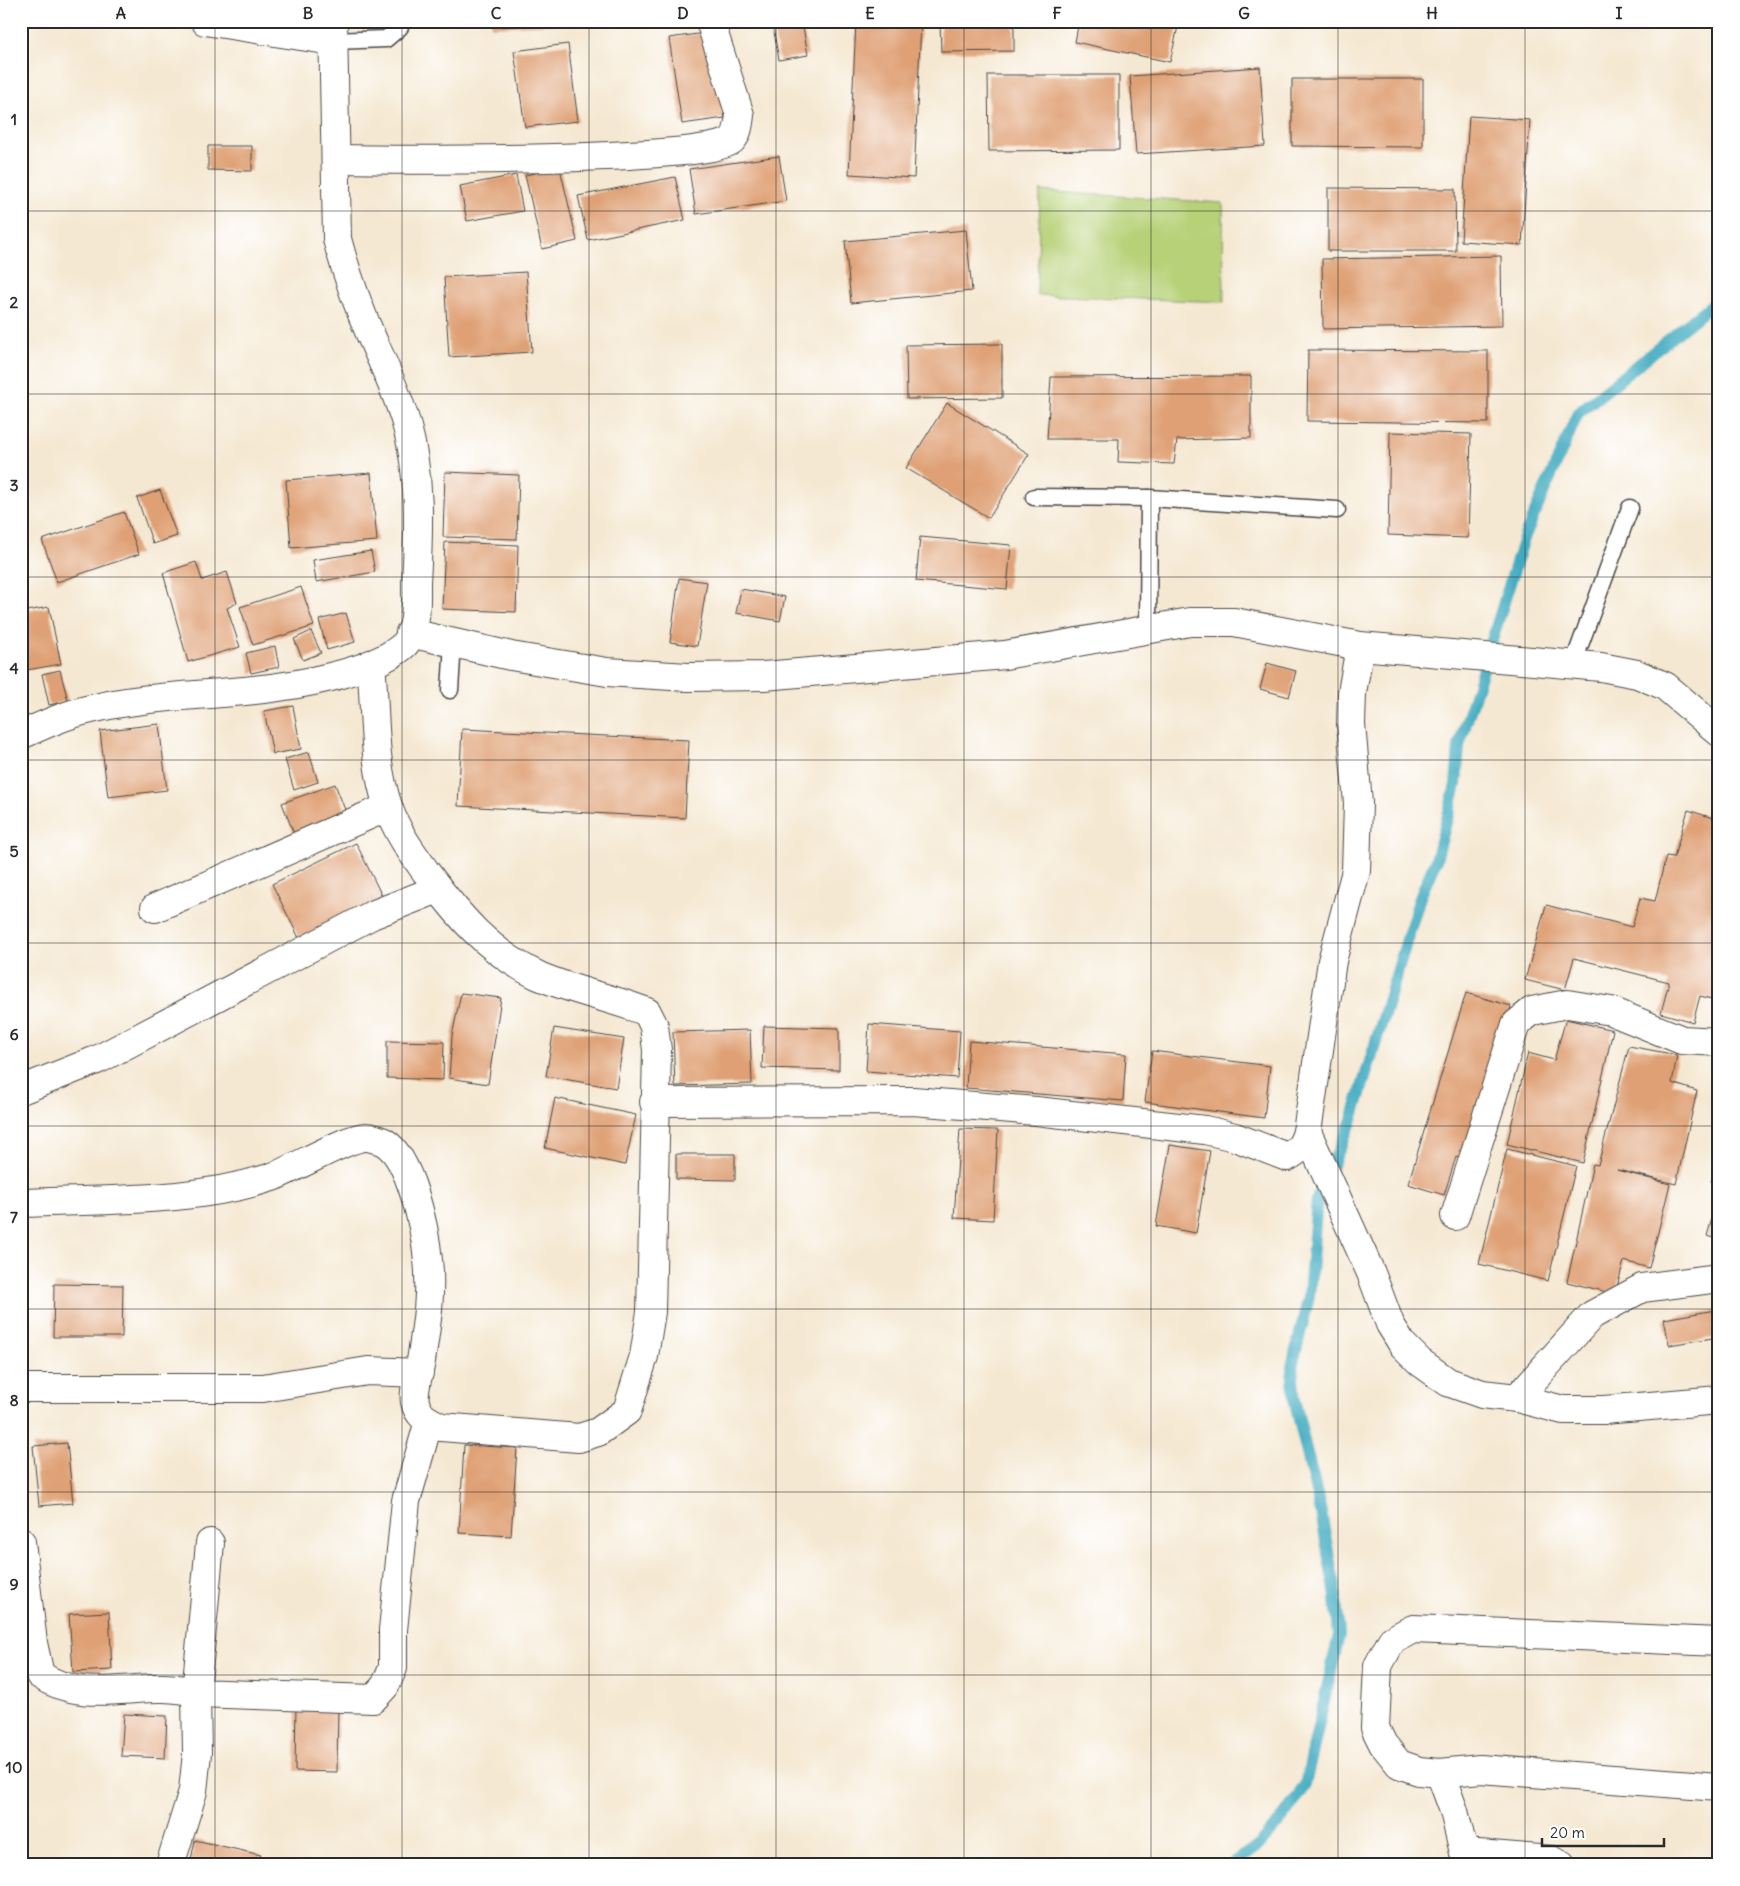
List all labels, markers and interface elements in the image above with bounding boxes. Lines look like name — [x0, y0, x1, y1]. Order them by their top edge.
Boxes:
text: A — [116, 3, 126, 23]
text: B — [303, 3, 314, 23]
text: C — [491, 3, 502, 23]
text: D — [677, 3, 689, 23]
text: E — [865, 3, 875, 23]
text: F — [1052, 3, 1062, 23]
text: G — [1238, 3, 1250, 23]
text: H — [1426, 3, 1438, 23]
text: I — [1616, 3, 1623, 23]
text: 1 — [11, 109, 17, 129]
text: 2 — [10, 292, 19, 312]
text: 3 — [9, 475, 19, 495]
text: 4 — [9, 658, 19, 678]
text: 5 — [9, 841, 19, 861]
text: 6 — [9, 1024, 19, 1044]
text: 7 — [10, 1207, 18, 1227]
text: 8 — [9, 1390, 19, 1410]
text: 9 — [9, 1574, 19, 1594]
text: 10 — [6, 1757, 22, 1777]
scale bar — [1542, 1816, 1665, 1848]
text: 20 m — [1550, 1823, 1585, 1842]

